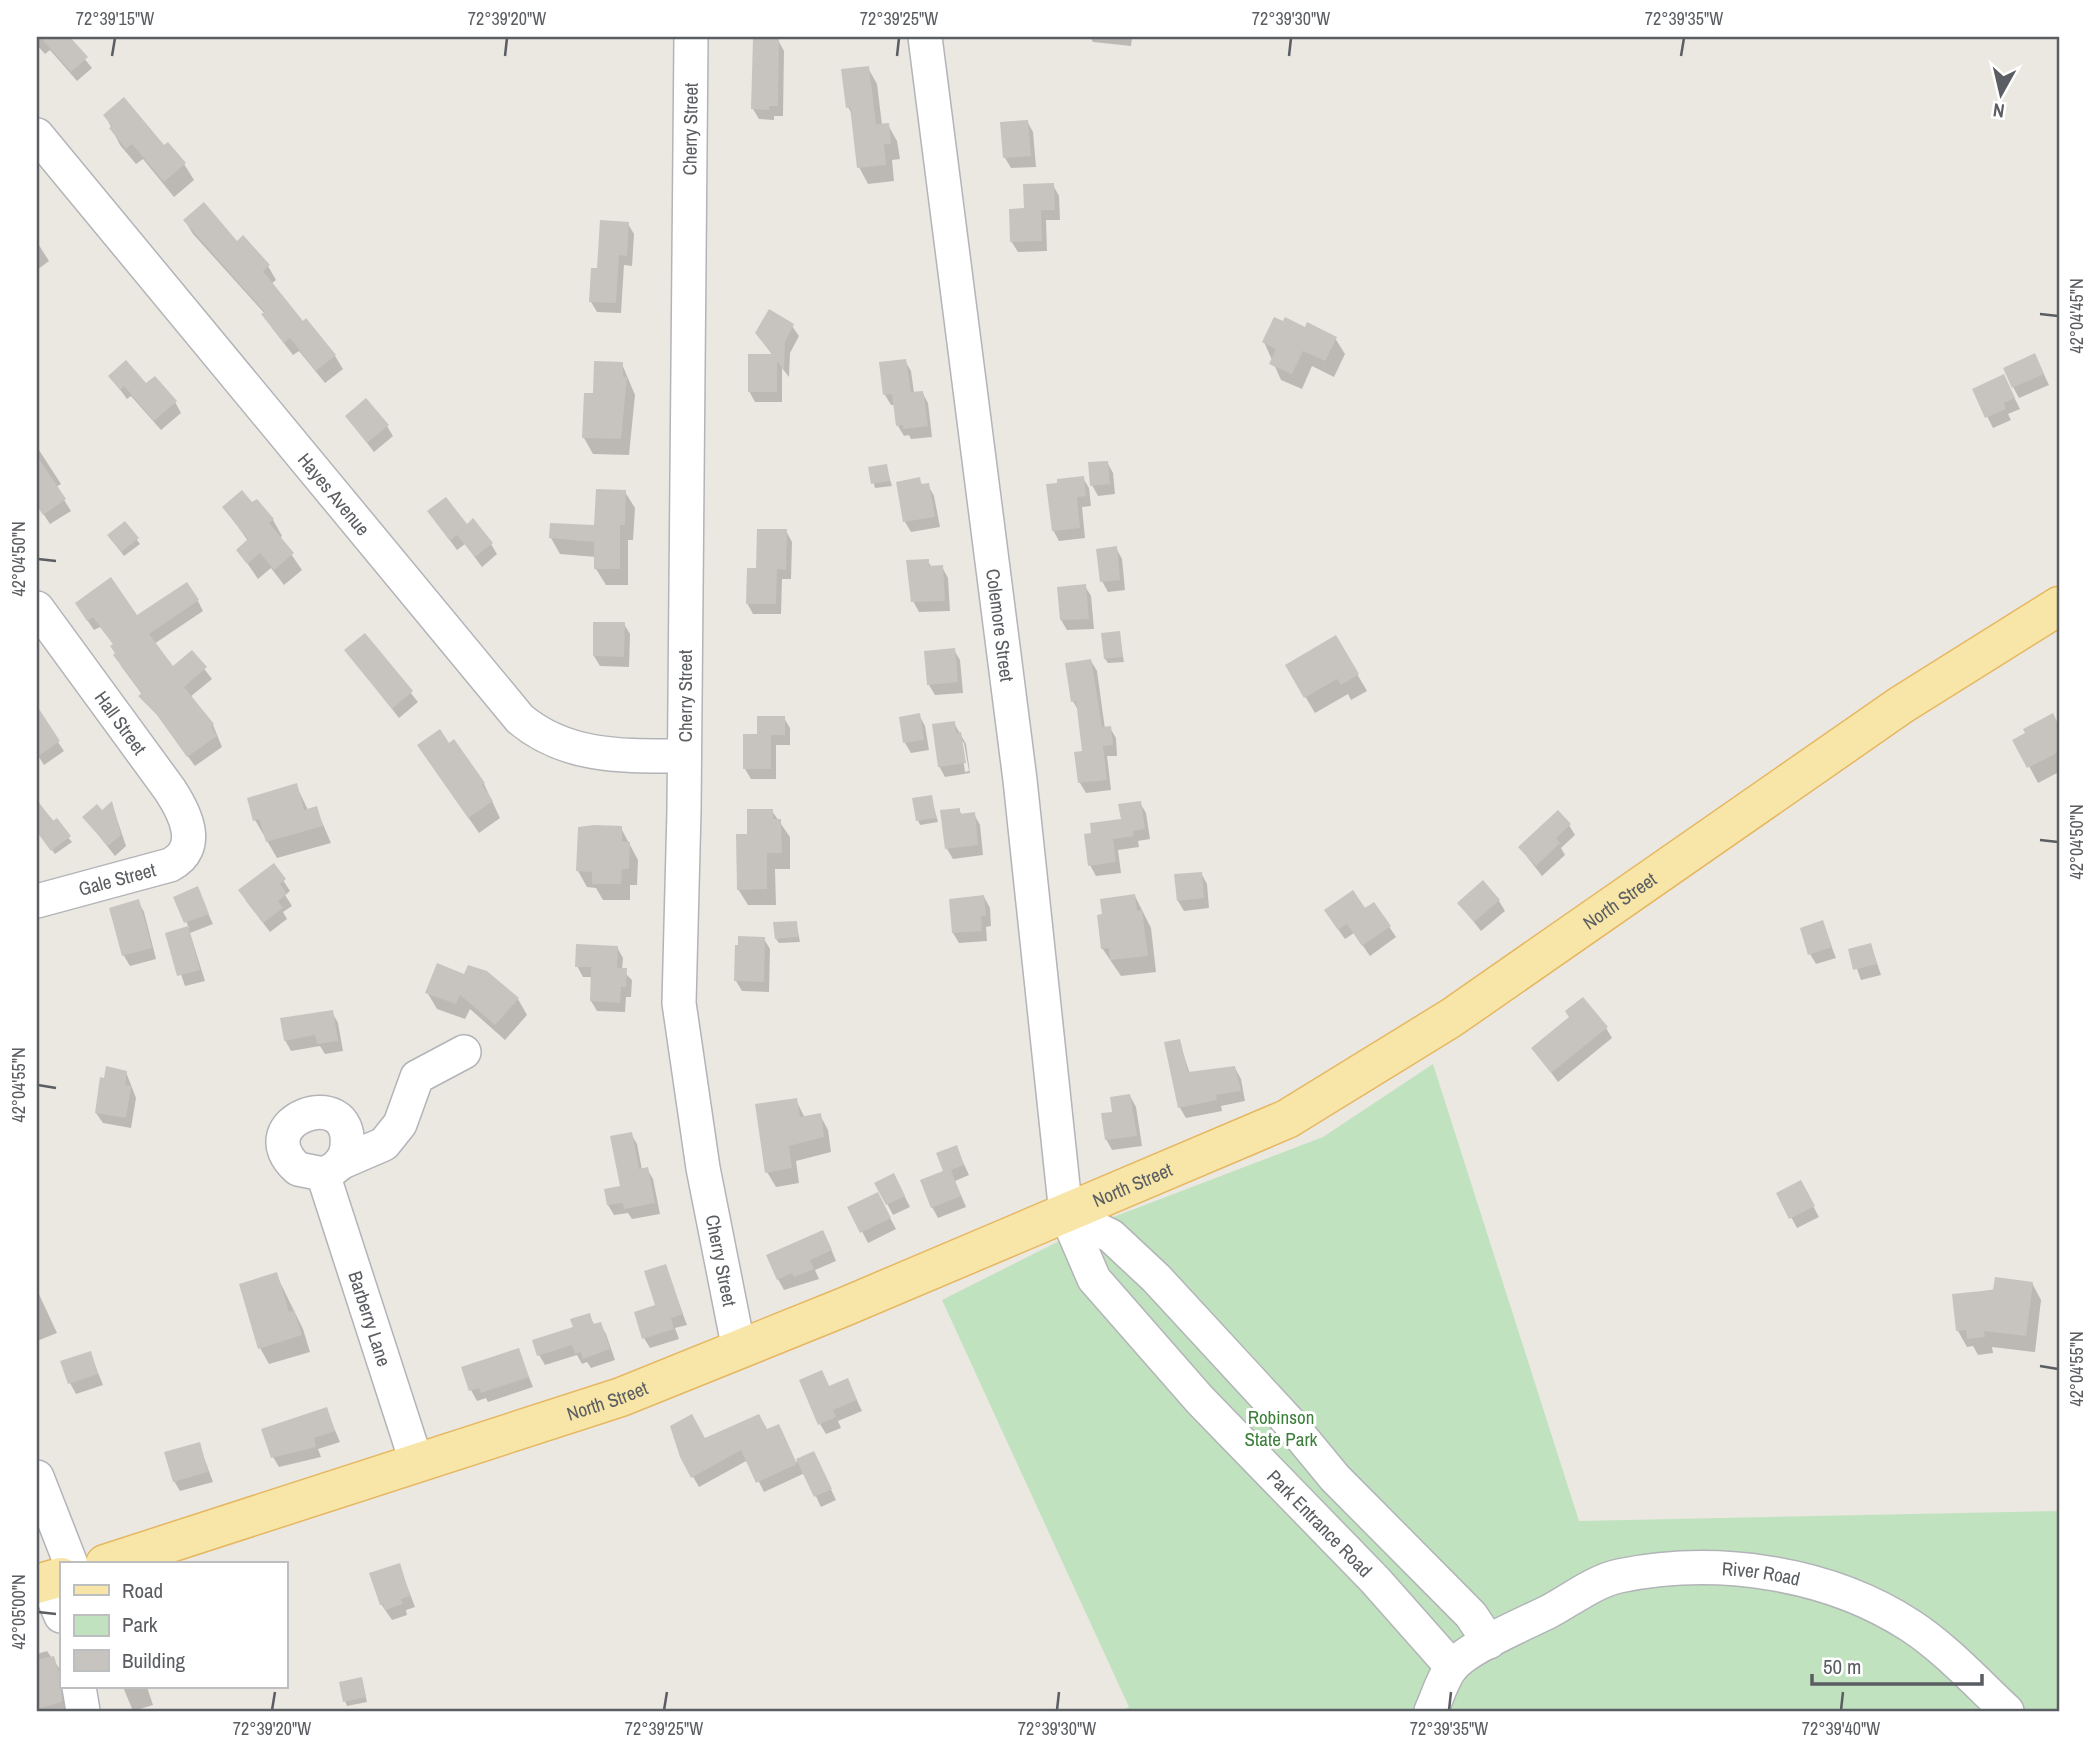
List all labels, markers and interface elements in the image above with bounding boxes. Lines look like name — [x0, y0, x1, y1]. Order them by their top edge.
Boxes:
text: 72°39'15"W — [76, 6, 154, 31]
text: 72°39'20"W — [468, 6, 546, 31]
text: 72°39'25"W — [860, 6, 938, 31]
text: 72°39'30"W — [1252, 6, 1330, 31]
text: 72°39'35"W — [1645, 6, 1723, 31]
north arrow — [1966, 60, 2036, 130]
street label: Cherry Street — [676, 82, 704, 176]
text: N — [1991, 97, 2006, 124]
text: 42°04'45"N — [2064, 278, 2089, 354]
street label: Hayes Avenue — [292, 447, 376, 541]
text: 42°04'50"N — [6, 521, 31, 597]
street label: Colemore Street — [980, 567, 1020, 684]
street label: Cherry Street — [672, 649, 698, 742]
street label: Hall Street — [89, 686, 153, 760]
text: 42°04'50"N — [2064, 804, 2089, 880]
street label: Gale Street — [76, 856, 159, 902]
street label: North Street — [1578, 866, 1662, 935]
text: 42°04'55"N — [6, 1047, 31, 1123]
street label: North Street — [1089, 1156, 1177, 1213]
street label: Cherry Street — [700, 1212, 743, 1309]
street label: Barberry Lane — [342, 1268, 397, 1370]
text: 42°04'55"N — [2064, 1331, 2089, 1407]
street label: North Street — [563, 1374, 652, 1427]
park label: Robinson State Park — [1245, 1404, 1318, 1452]
street label: Park Entrance Road — [1262, 1464, 1378, 1583]
street label: River Road — [1721, 1555, 1803, 1592]
legend — [60, 1562, 287, 1688]
text: 42°05'00"N — [6, 1574, 31, 1650]
text: Road — [122, 1576, 163, 1605]
text: Park — [122, 1610, 158, 1639]
scale bar — [1812, 1643, 1982, 1687]
text: Building — [122, 1646, 186, 1675]
text: 50 m — [1823, 1652, 1861, 1681]
text: 72°39'20"W — [233, 1716, 311, 1741]
text: 72°39'25"W — [625, 1716, 703, 1741]
text: 72°39'30"W — [1018, 1716, 1096, 1741]
text: 72°39'35"W — [1410, 1716, 1488, 1741]
text: 72°39'40"W — [1802, 1716, 1880, 1741]

